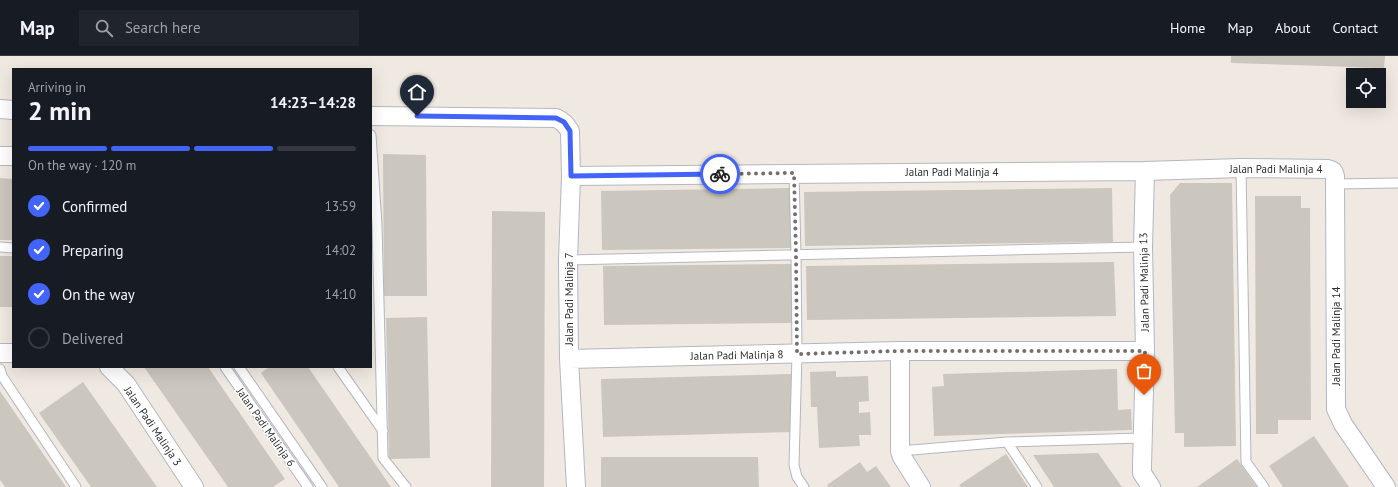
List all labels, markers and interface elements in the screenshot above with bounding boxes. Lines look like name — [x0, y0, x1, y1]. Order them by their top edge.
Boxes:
search box — [79, 10, 359, 46]
text: Map — [20, 16, 55, 40]
icon: search — [93, 17, 115, 39]
text: Search here — [125, 18, 201, 37]
text: Home — [1170, 19, 1205, 37]
text: Map — [1227, 19, 1253, 37]
text: About — [1275, 19, 1311, 37]
text: Contact — [1333, 19, 1378, 37]
map controls — [1346, 68, 1386, 108]
button: locate — [1346, 68, 1386, 108]
pin — [400, 75, 434, 116]
text: Arriving in — [28, 79, 86, 96]
icon: home — [406, 81, 428, 103]
text: 14:23–14:28 — [270, 93, 356, 112]
text: 2 min — [28, 94, 91, 127]
courier — [700, 154, 740, 194]
text: On the way · 120 m — [28, 157, 136, 174]
street label: Jalan Padi Malinja 4 — [1229, 162, 1322, 176]
icon: bike — [709, 163, 731, 185]
street label: Jalan Padi Malinja 4 — [905, 165, 998, 179]
icon: check — [28, 195, 50, 217]
text: Confirmed — [62, 197, 127, 216]
text: 13:59 — [325, 198, 356, 215]
street label: Jalan Padi Malinja 13 — [1136, 232, 1152, 333]
icon: check — [28, 239, 50, 261]
text: Preparing — [62, 241, 124, 260]
text: 14:02 — [325, 242, 356, 259]
street label: Jalan Padi Malinja 7 — [562, 253, 576, 346]
icon: check — [28, 283, 50, 305]
text: On the way — [62, 285, 135, 304]
text: 14:10 — [325, 286, 356, 303]
street label: Jalan Padi Malinja 14 — [1329, 287, 1343, 386]
text: Delivered — [62, 329, 123, 348]
street label: Jalan Padi Malinja 8 — [689, 347, 784, 363]
pin — [1127, 354, 1161, 395]
icon: bag — [1133, 360, 1155, 382]
street label: Jalan Padi Malinja 3 — [121, 383, 185, 468]
street label: Jalan Padi Malinja 6 — [233, 384, 298, 469]

